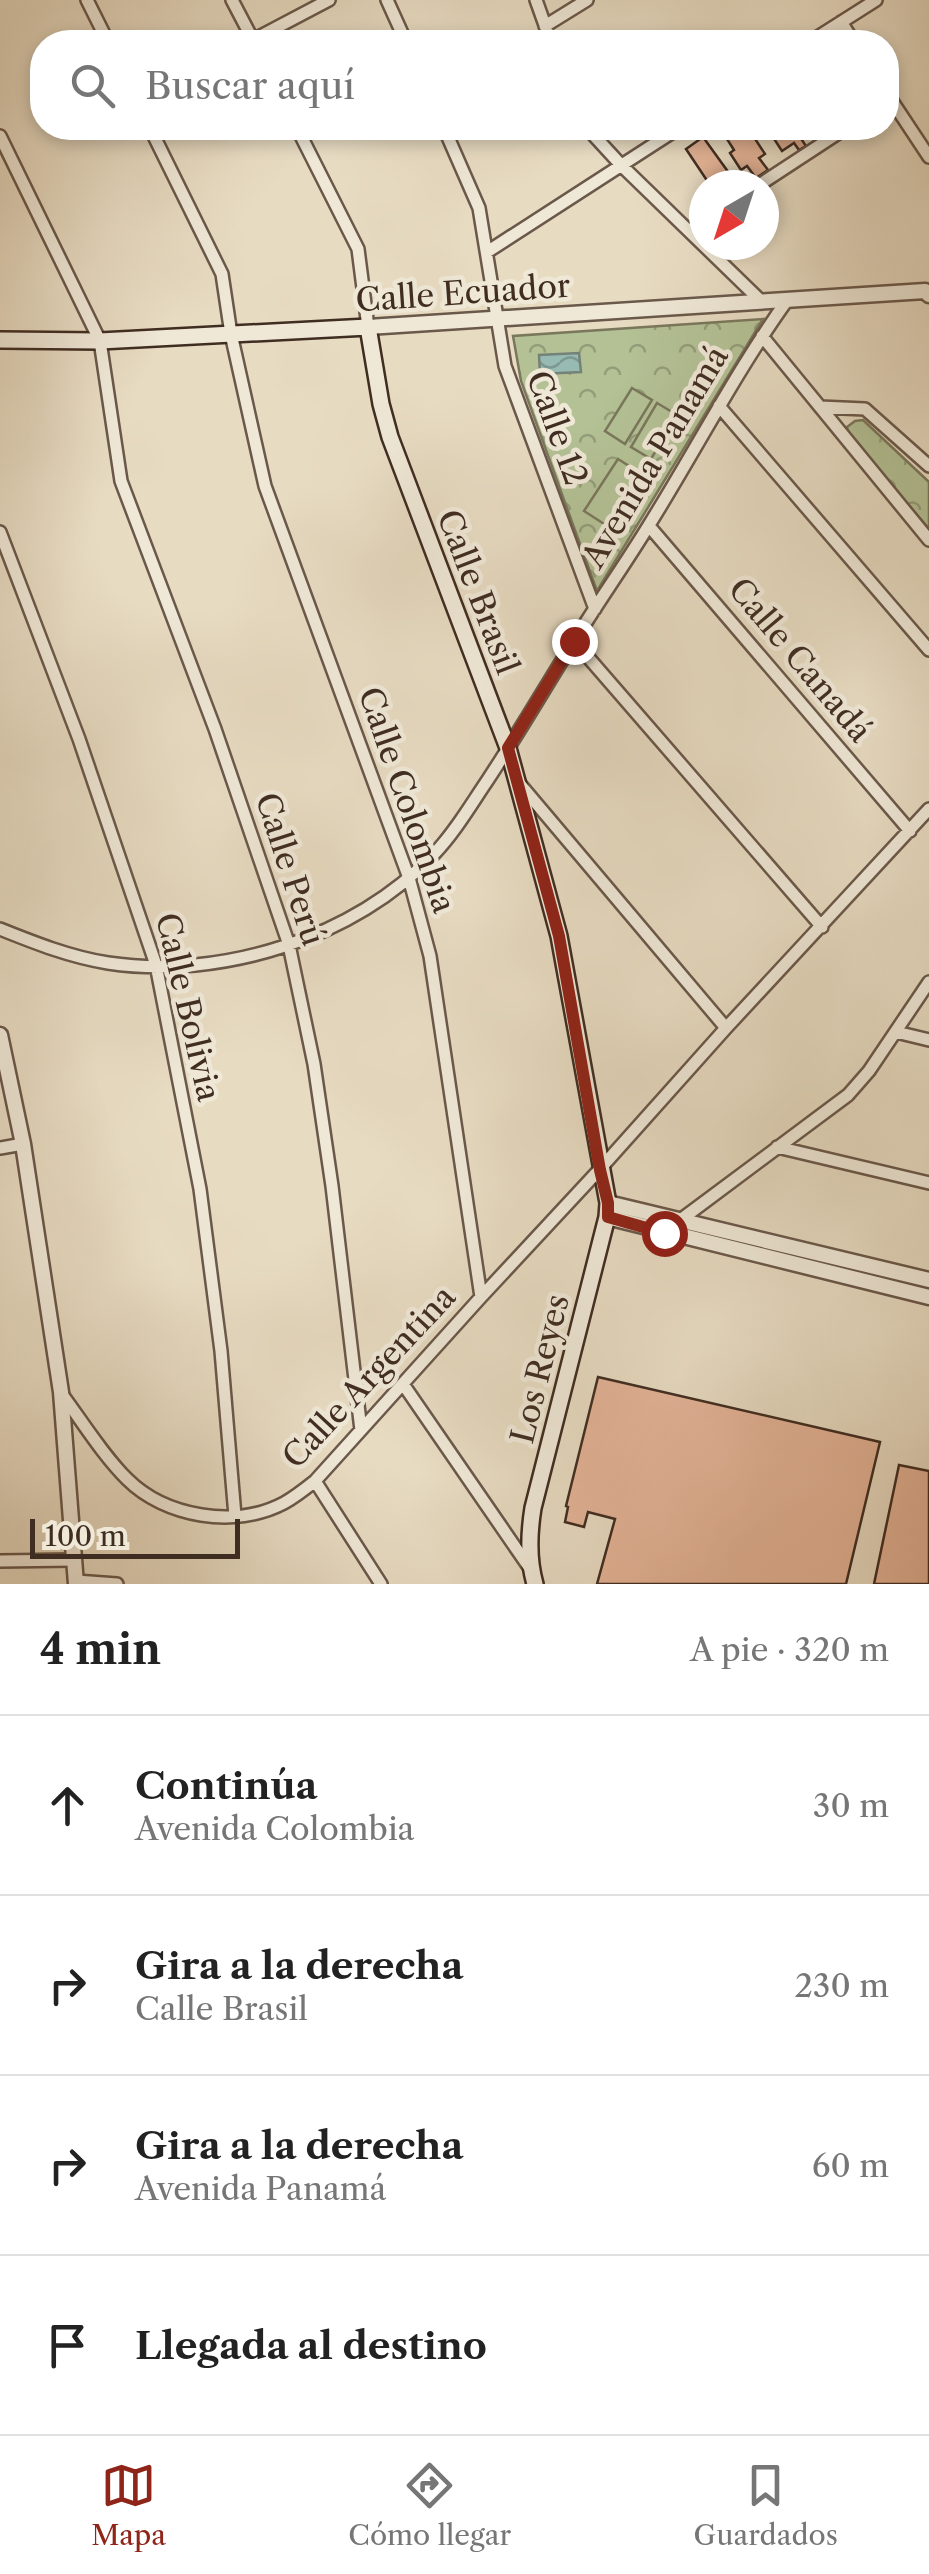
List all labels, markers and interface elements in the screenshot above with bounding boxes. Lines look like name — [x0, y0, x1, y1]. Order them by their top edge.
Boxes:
search box — [30, 30, 899, 140]
icon: search — [65, 58, 120, 113]
text: Buscar aquí — [145, 62, 355, 109]
north arrow — [689, 170, 779, 260]
street label: Calle Ecuador — [354, 266, 572, 319]
street label: Avenida Panamá — [573, 339, 736, 575]
street label: Calle 12 — [519, 365, 596, 490]
street label: Calle Brasil — [429, 504, 528, 679]
street label: Calle Canadá — [721, 570, 880, 750]
route end — [552, 619, 598, 665]
street label: Calle Colombia — [351, 682, 464, 918]
street label: Calle Perú — [248, 788, 333, 950]
street label: Calle Bolivia — [148, 909, 229, 1105]
route start — [642, 1211, 688, 1257]
street label: Calle Argentina — [274, 1277, 463, 1476]
street label: Los Reyes — [502, 1290, 577, 1448]
scale bar — [30, 1514, 240, 1558]
text: 100 m — [45, 1519, 126, 1553]
text: 4 min — [40, 1623, 161, 1675]
text: A pie · 320 m — [690, 1630, 889, 1669]
text: Continúa — [135, 1762, 318, 1809]
icon: ahead — [40, 1778, 95, 1833]
text: 30 m — [813, 1786, 889, 1825]
text: Avenida Colombia — [135, 1809, 415, 1848]
text: Gira a la derecha — [135, 1942, 463, 1989]
icon: right — [40, 1958, 95, 2013]
text: 230 m — [794, 1966, 889, 2005]
text: Calle Brasil — [135, 1989, 308, 2028]
text: Gira a la derecha — [135, 2122, 463, 2169]
icon: right — [40, 2138, 95, 2193]
text: 60 m — [812, 2146, 889, 2185]
text: Avenida Panamá — [135, 2169, 387, 2208]
icon: arrive — [40, 2318, 95, 2373]
text: Llegada al destino — [135, 2322, 487, 2369]
tab: Mapa — [91, 2458, 166, 2552]
tab: Cómo llegar — [348, 2458, 511, 2552]
tab: Guardados — [694, 2458, 838, 2552]

